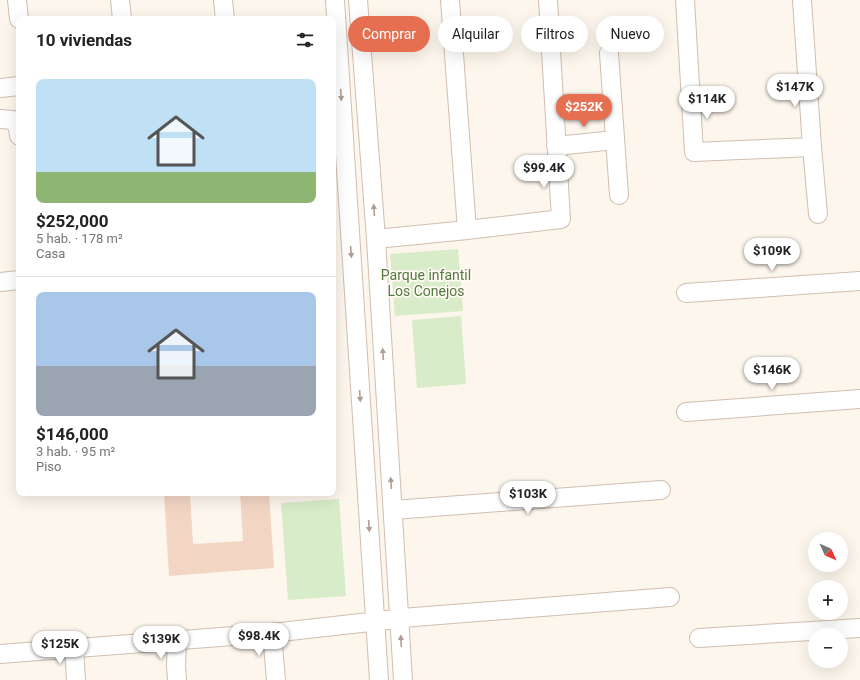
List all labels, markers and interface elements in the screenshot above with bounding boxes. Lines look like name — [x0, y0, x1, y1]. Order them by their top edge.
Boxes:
chip: Comprar — [348, 16, 430, 52]
chip: Alquilar — [438, 16, 513, 52]
chip: Filtros — [521, 16, 588, 52]
chip: Nuevo — [596, 16, 664, 52]
icon: filters — [294, 29, 316, 51]
text: 10 viviendas — [36, 30, 132, 50]
pin: $147K — [767, 74, 823, 108]
text: $147K — [776, 79, 814, 94]
pin: $114K — [679, 86, 735, 120]
one-way arrow — [337, 89, 344, 101]
text: $114K — [688, 91, 726, 106]
pin: $252K — [556, 94, 612, 128]
text: $252K — [565, 99, 603, 114]
icon: home — [140, 105, 212, 177]
pin: $99.4K — [511, 155, 577, 189]
text: $99.4K — [523, 160, 565, 175]
one-way arrow — [370, 204, 377, 216]
text: $252,000 — [36, 211, 108, 231]
text: 5 hab. · 178 m² — [36, 231, 123, 246]
pin: $109K — [744, 238, 800, 272]
text: $109K — [753, 243, 791, 258]
text: Casa — [36, 246, 65, 261]
one-way arrow — [348, 246, 355, 259]
park label: Parque infantil Los Conejos — [381, 267, 471, 299]
icon: home — [140, 318, 212, 390]
one-way arrow — [380, 347, 386, 360]
pin: $146K — [744, 357, 800, 391]
text: $146K — [753, 362, 791, 377]
one-way arrow — [357, 390, 364, 402]
text: $146,000 — [36, 424, 108, 444]
text: 3 hab. · 95 m² — [36, 444, 115, 459]
text: Piso — [36, 459, 62, 474]
one-way arrow — [388, 476, 394, 489]
pin: $103K — [500, 481, 556, 515]
text: $103K — [509, 486, 547, 501]
one-way arrow — [365, 520, 372, 532]
north arrow — [808, 532, 848, 572]
map controls — [808, 532, 848, 668]
button: + — [808, 580, 848, 620]
pin: $98.4K — [226, 623, 292, 657]
pin: $139K — [133, 626, 189, 660]
text: $98.4K — [238, 628, 280, 643]
button: − — [808, 628, 848, 668]
pin: $125K — [32, 631, 88, 665]
text: $139K — [142, 631, 180, 646]
one-way arrow — [398, 634, 404, 647]
text: $125K — [41, 636, 79, 651]

